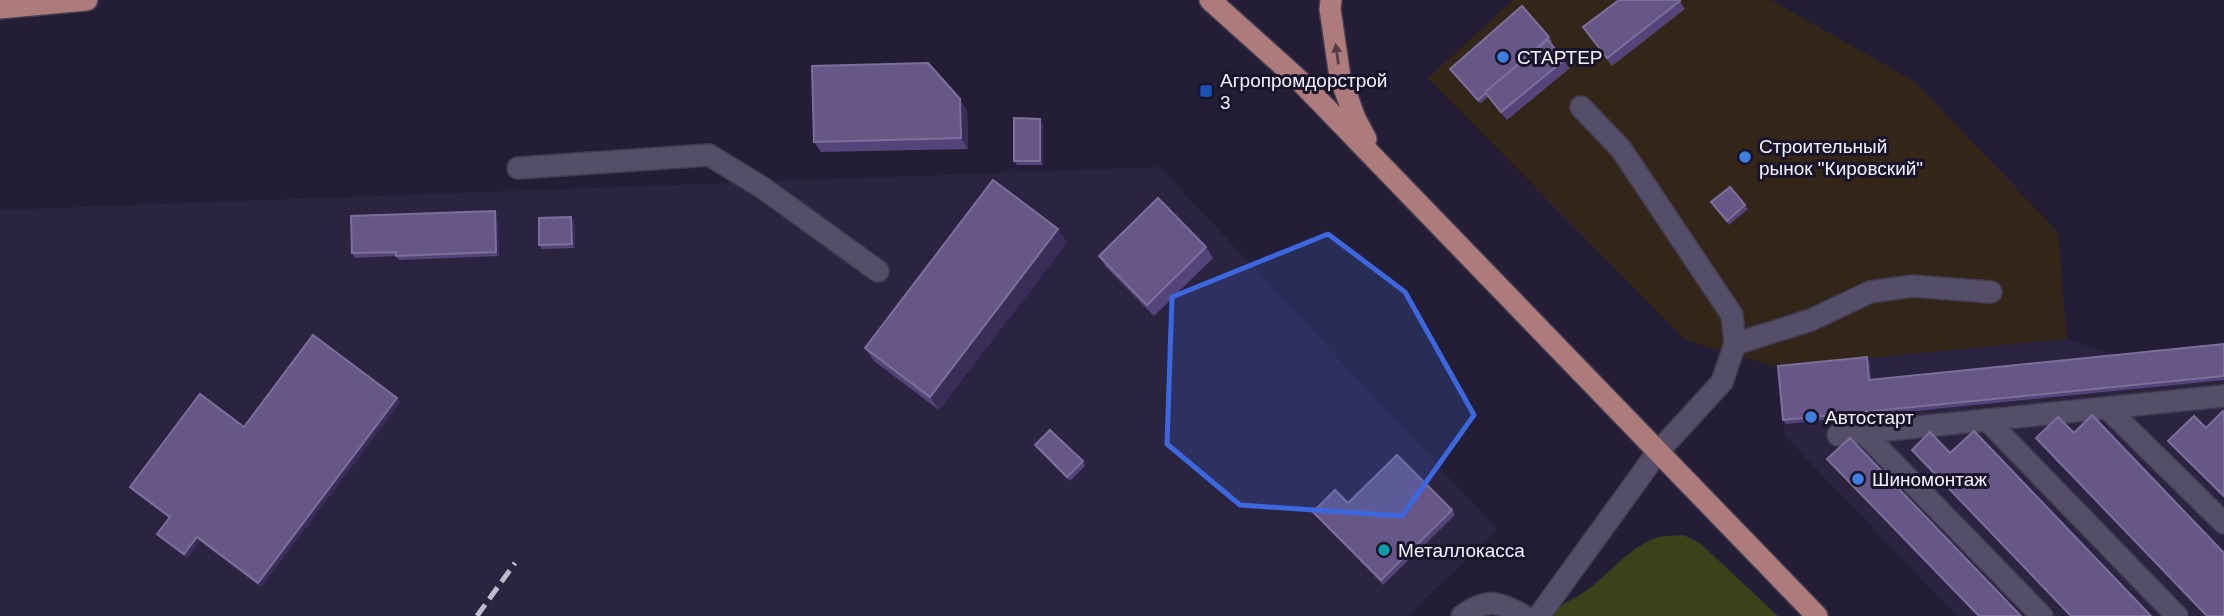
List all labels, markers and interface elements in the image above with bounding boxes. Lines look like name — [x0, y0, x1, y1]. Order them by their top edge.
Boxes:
one-way arrow — [1331, 43, 1342, 65]
place label: СТАРТЕР — [1517, 47, 1603, 68]
marker: СТАРТЕР — [1495, 49, 1511, 65]
place label: Агропромдорстрой 3 — [1220, 70, 1387, 113]
marker: Агропромдорстрой 3 — [1198, 83, 1214, 99]
place label: Строительный рынок "Кировский" — [1759, 136, 1923, 179]
marker: Строительный рынок "Кировский" — [1737, 149, 1753, 165]
place label: Автостарт — [1825, 407, 1914, 428]
marker: Автостарт — [1803, 409, 1819, 425]
place label: Шиномонтаж — [1872, 469, 1987, 490]
marker: Шиномонтаж — [1850, 471, 1866, 487]
place label: Металлокасса — [1398, 540, 1525, 561]
marker: Металлокасса — [1376, 542, 1392, 558]

